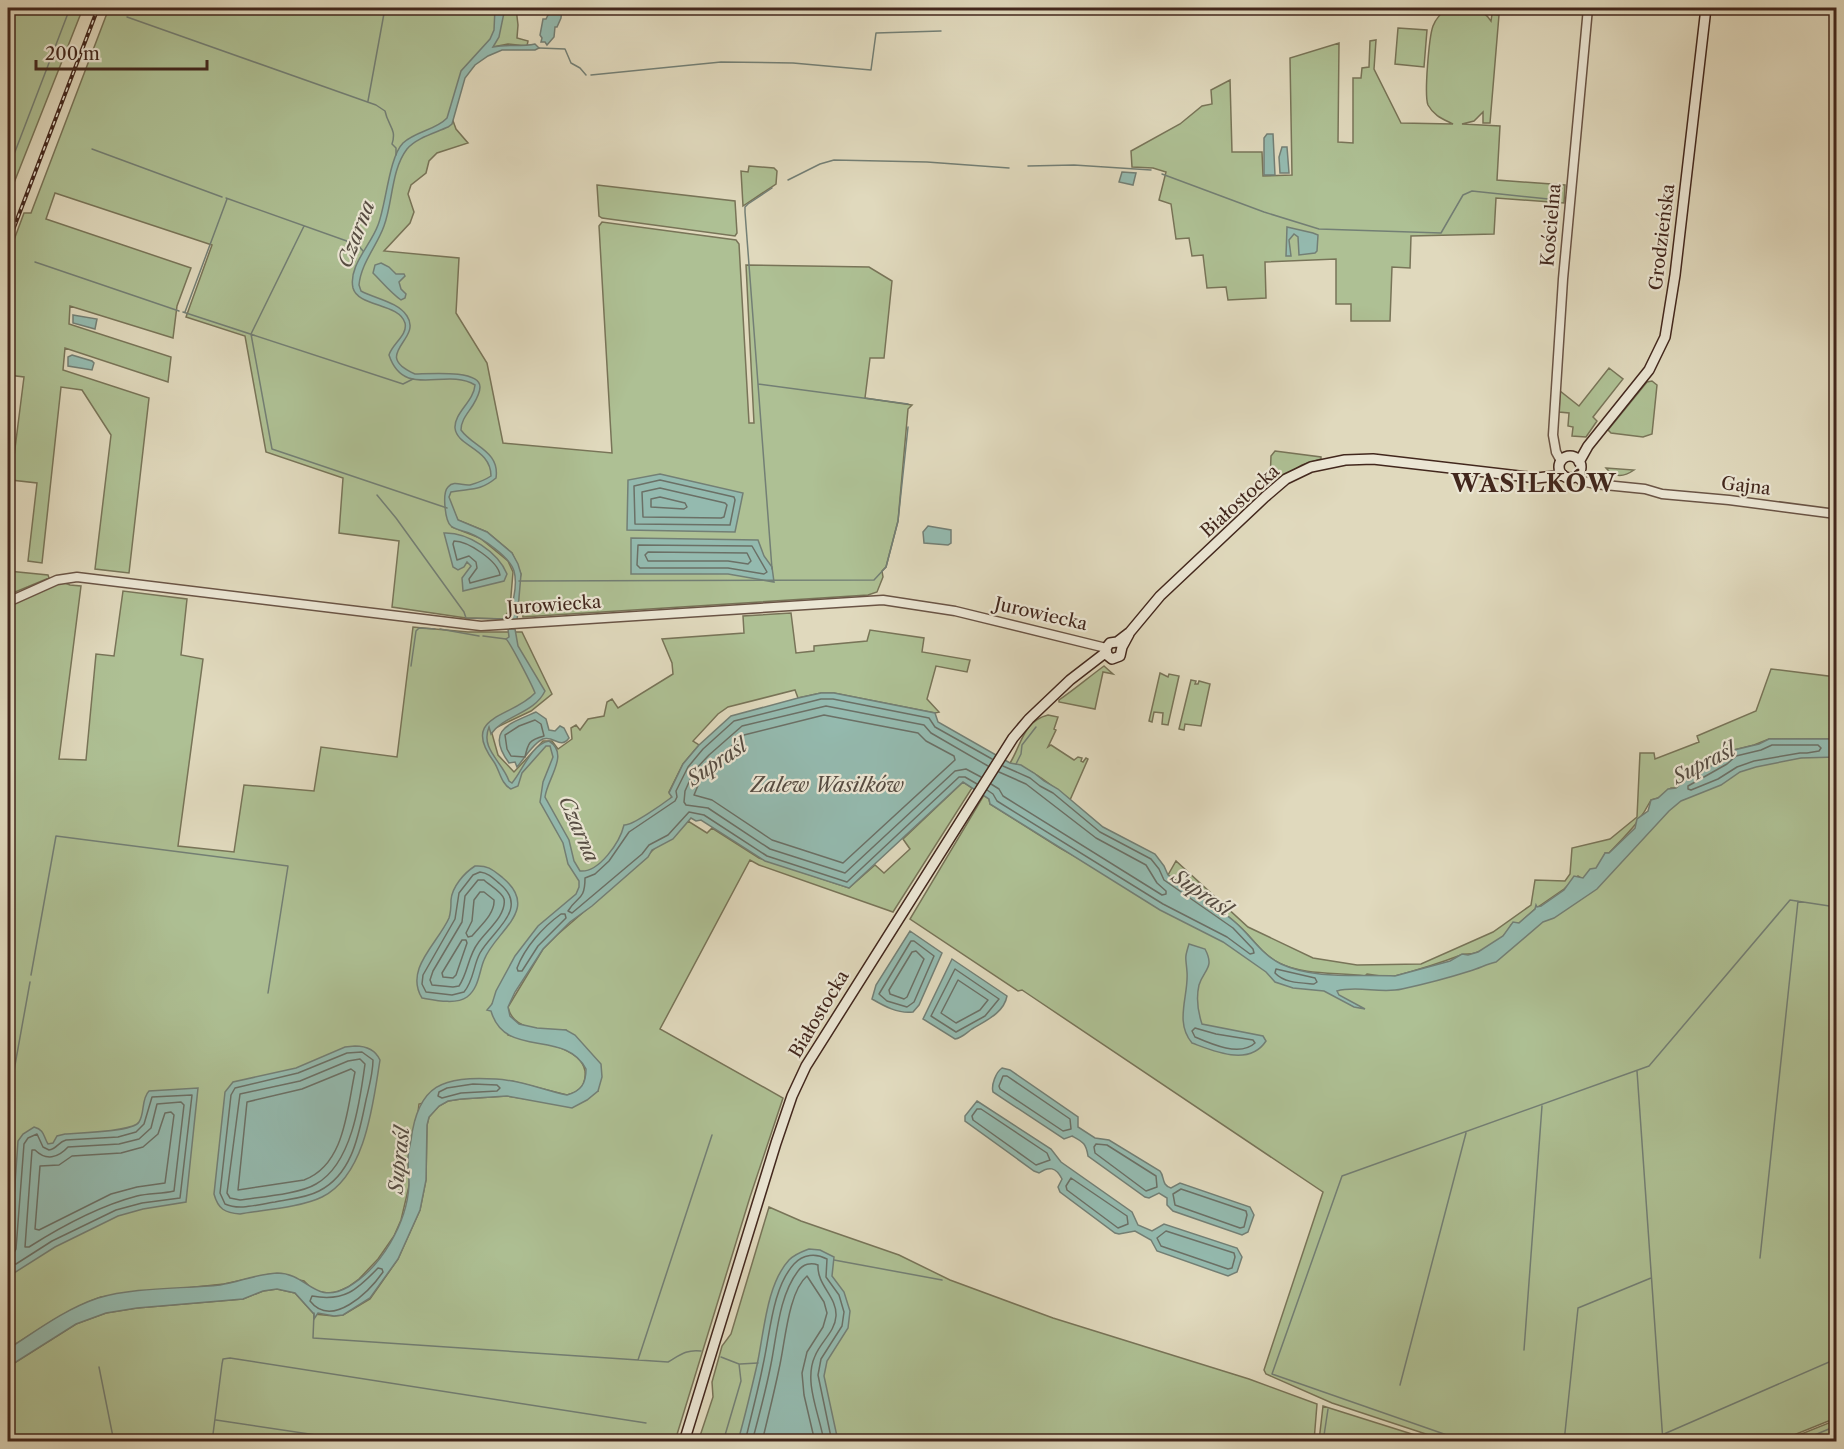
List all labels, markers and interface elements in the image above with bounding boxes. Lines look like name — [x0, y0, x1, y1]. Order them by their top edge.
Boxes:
scale bar — [36, 33, 207, 71]
text: 200 m — [45, 43, 100, 65]
street label: Kościelna — [1536, 182, 1566, 267]
street label: Grodzieńska — [1645, 182, 1680, 292]
water label: Czarna — [332, 197, 380, 271]
street label: Białostocka — [1196, 460, 1284, 542]
district label: WASILKÓW — [1450, 468, 1617, 498]
street label: Gajna — [1720, 472, 1773, 500]
street label: Jurowiecka — [503, 591, 602, 619]
street label: Jurowiecka — [990, 592, 1090, 635]
water label: Supraśl — [682, 732, 754, 791]
water label: Supraśl — [1668, 736, 1742, 789]
water label: Zalew Wasilków — [749, 773, 904, 797]
water label: Czarna — [554, 792, 604, 866]
water label: Supraśl — [1167, 864, 1239, 923]
street label: Białostocka — [784, 966, 854, 1062]
water label: Supraśl — [383, 1123, 415, 1196]

